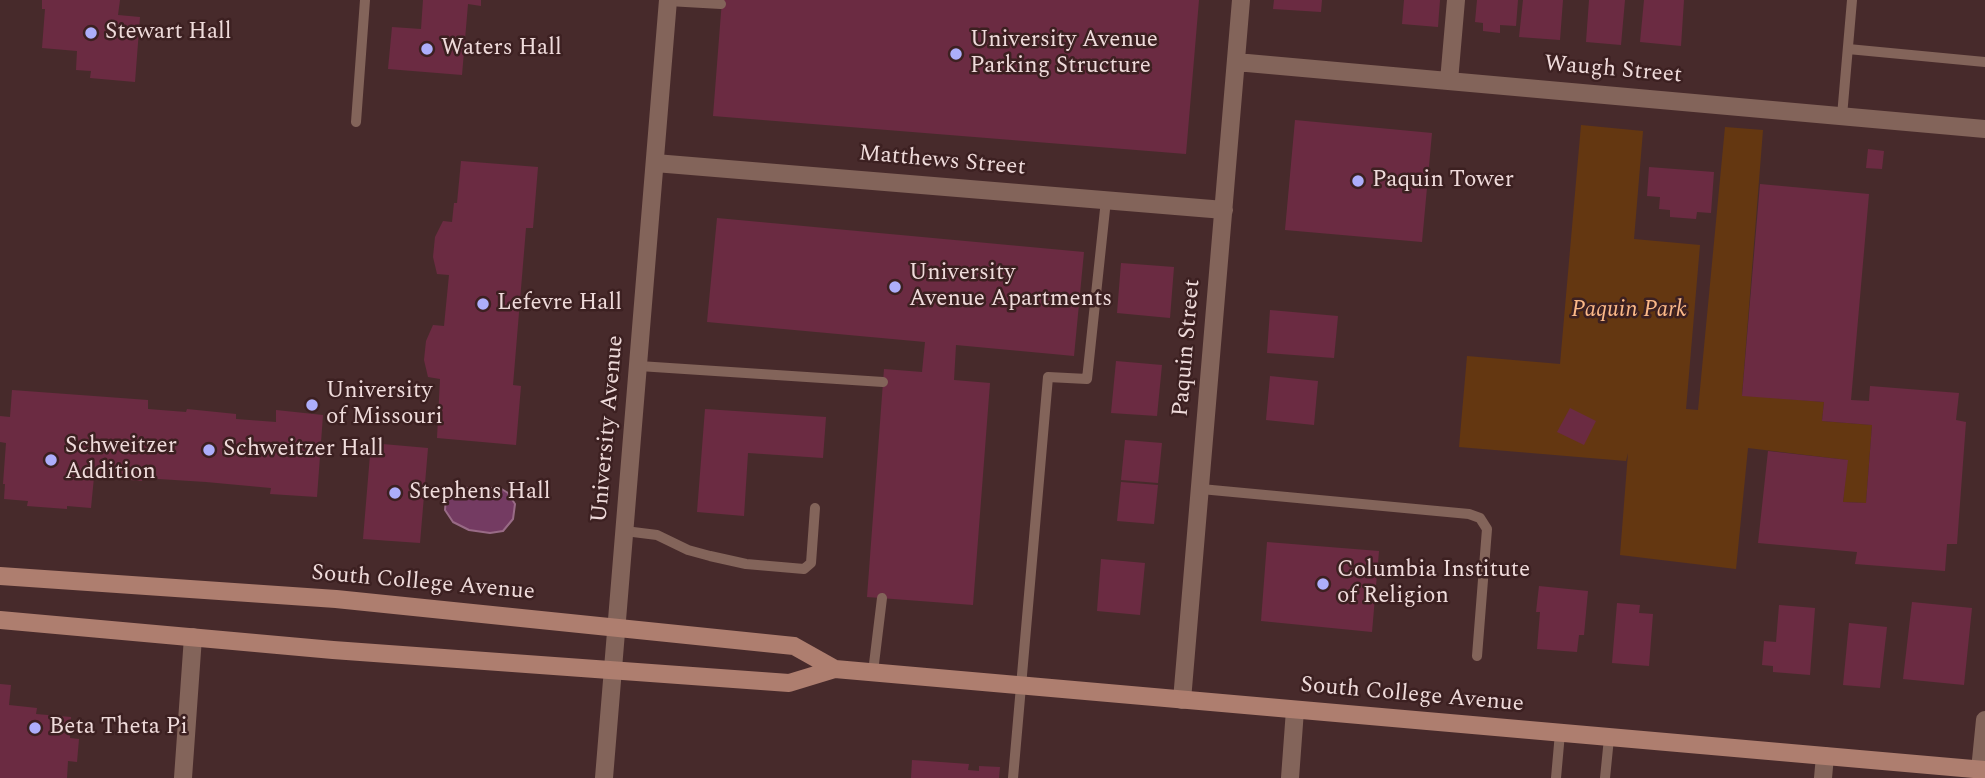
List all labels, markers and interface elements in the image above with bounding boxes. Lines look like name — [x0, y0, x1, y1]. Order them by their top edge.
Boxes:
place label: Stewart Hall — [105, 19, 232, 47]
marker: Stewart Hall — [83, 25, 99, 41]
place label: University Avenue Parking Structure — [970, 27, 1158, 81]
place label: Waters Hall — [441, 35, 562, 63]
marker: Waters Hall — [419, 41, 435, 57]
marker: University Avenue Parking Structure — [948, 46, 964, 62]
street label: Waugh Street — [1543, 51, 1683, 91]
street label: Matthews Street — [857, 141, 1027, 183]
place label: Paquin Tower — [1372, 167, 1514, 195]
marker: Paquin Tower — [1350, 173, 1366, 189]
place label: University Avenue Apartments — [909, 260, 1112, 314]
street label: Paquin Street — [1168, 278, 1208, 418]
marker: University Avenue Apartments — [887, 279, 903, 295]
place label: Lefevre Hall — [497, 290, 622, 318]
marker: Lefevre Hall — [475, 296, 491, 312]
park label: Paquin Park — [1571, 297, 1687, 325]
street label: University Avenue — [587, 334, 631, 524]
place label: University of Missouri — [326, 378, 443, 432]
marker: University of Missouri — [304, 397, 320, 413]
place label: Schweitzer Addition — [65, 433, 177, 487]
place label: Schweitzer Hall — [223, 436, 384, 464]
marker: Schweitzer Hall — [201, 442, 217, 458]
marker: Schweitzer Addition — [43, 452, 59, 468]
place label: Stephens Hall — [409, 479, 551, 507]
marker: Stephens Hall — [387, 485, 403, 501]
place label: Columbia Institute of Religion — [1337, 557, 1530, 611]
street label: South College Avenue — [310, 560, 536, 608]
marker: Columbia Institute of Religion — [1315, 576, 1331, 592]
street label: South College Avenue — [1299, 672, 1525, 720]
place label: Beta Theta Pi — [49, 714, 188, 742]
marker: Beta Theta Pi — [27, 720, 43, 736]

